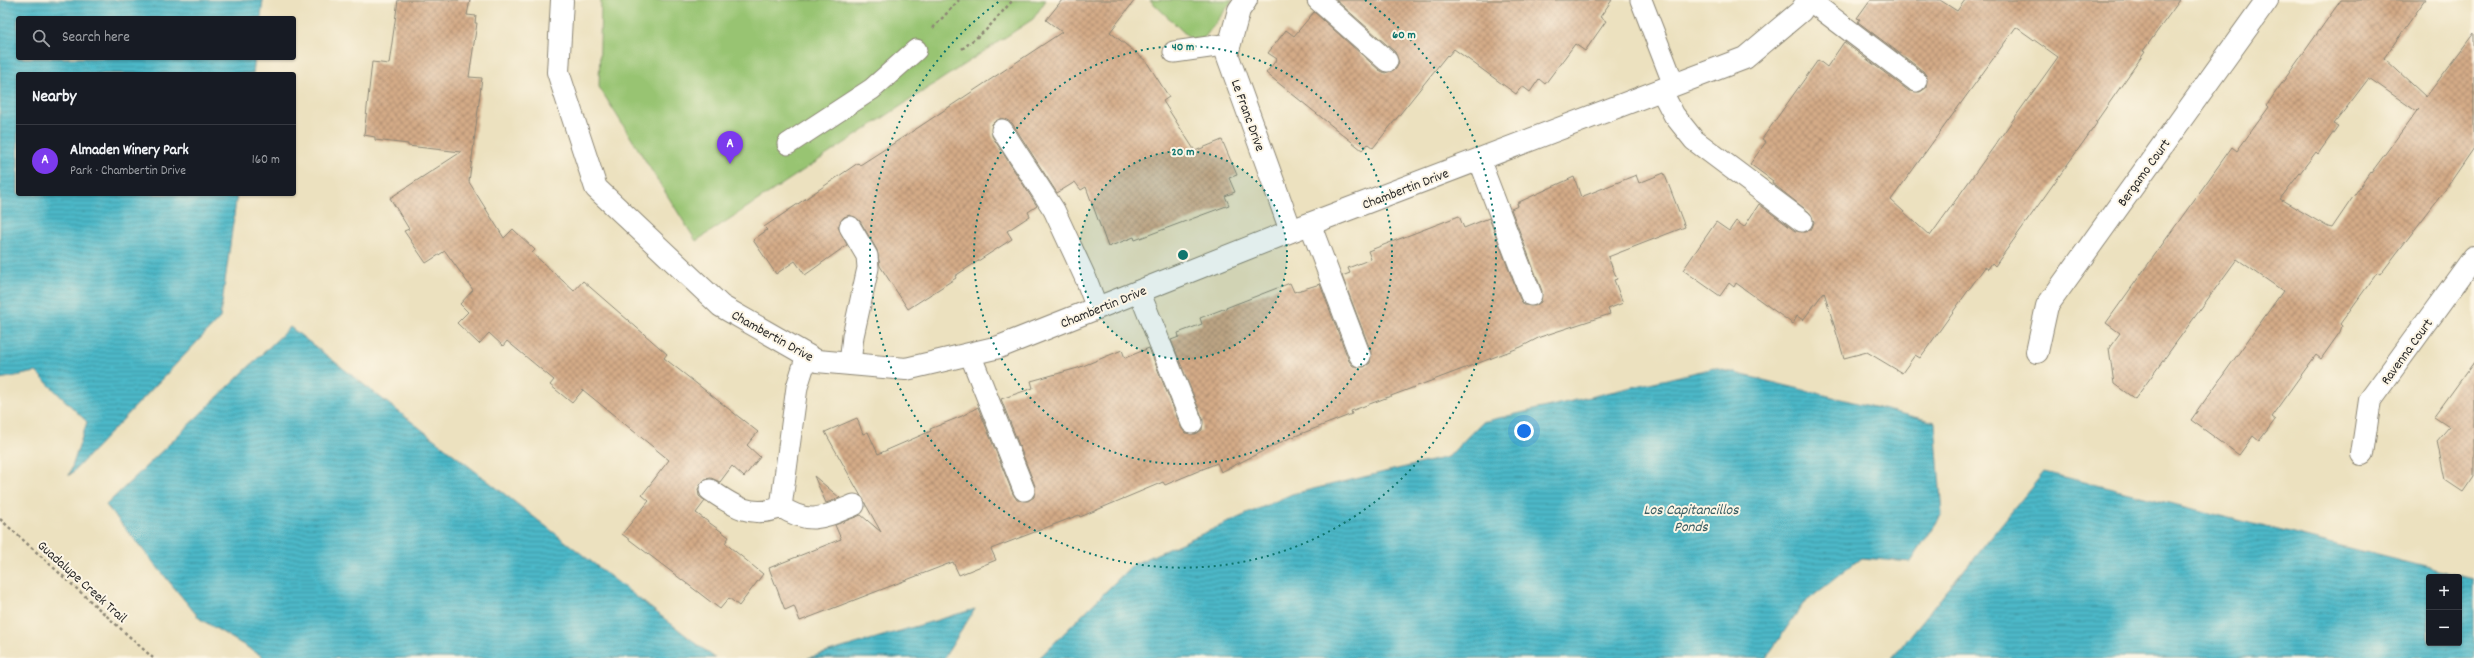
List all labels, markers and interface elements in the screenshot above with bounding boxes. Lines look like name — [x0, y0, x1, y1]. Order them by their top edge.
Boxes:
search box — [16, 16, 296, 60]
icon: search — [30, 27, 52, 49]
text: Search here — [62, 27, 130, 49]
text: 60 m — [1392, 27, 1416, 44]
text: 40 m — [1172, 39, 1194, 56]
street label: Le Franc Drive — [1225, 77, 1269, 155]
text: Nearby — [32, 86, 76, 110]
pin: A — [717, 131, 743, 164]
street label: Bergamo Court — [2113, 135, 2176, 211]
text: Almaden Winery Park — [70, 140, 189, 162]
text: 20 m — [1172, 144, 1194, 161]
text: A — [41, 151, 49, 170]
text: 160 m — [252, 151, 280, 170]
text: Park · Chambertin Drive — [70, 162, 186, 181]
street label: Chambertin Drive — [1360, 164, 1452, 216]
centre of rings — [1176, 248, 1190, 262]
street label: Chambertin Drive — [1058, 281, 1150, 334]
street label: Chambertin Drive — [727, 306, 817, 368]
street label: Ravenna Court — [2377, 315, 2439, 389]
your location — [1514, 421, 1534, 441]
water label: Los Capitancillos Ponds — [1643, 500, 1739, 539]
street label: Guadalupe Creek Trail — [32, 537, 131, 629]
map controls — [2426, 574, 2462, 646]
button: + — [2426, 574, 2462, 610]
button: − — [2426, 610, 2462, 646]

